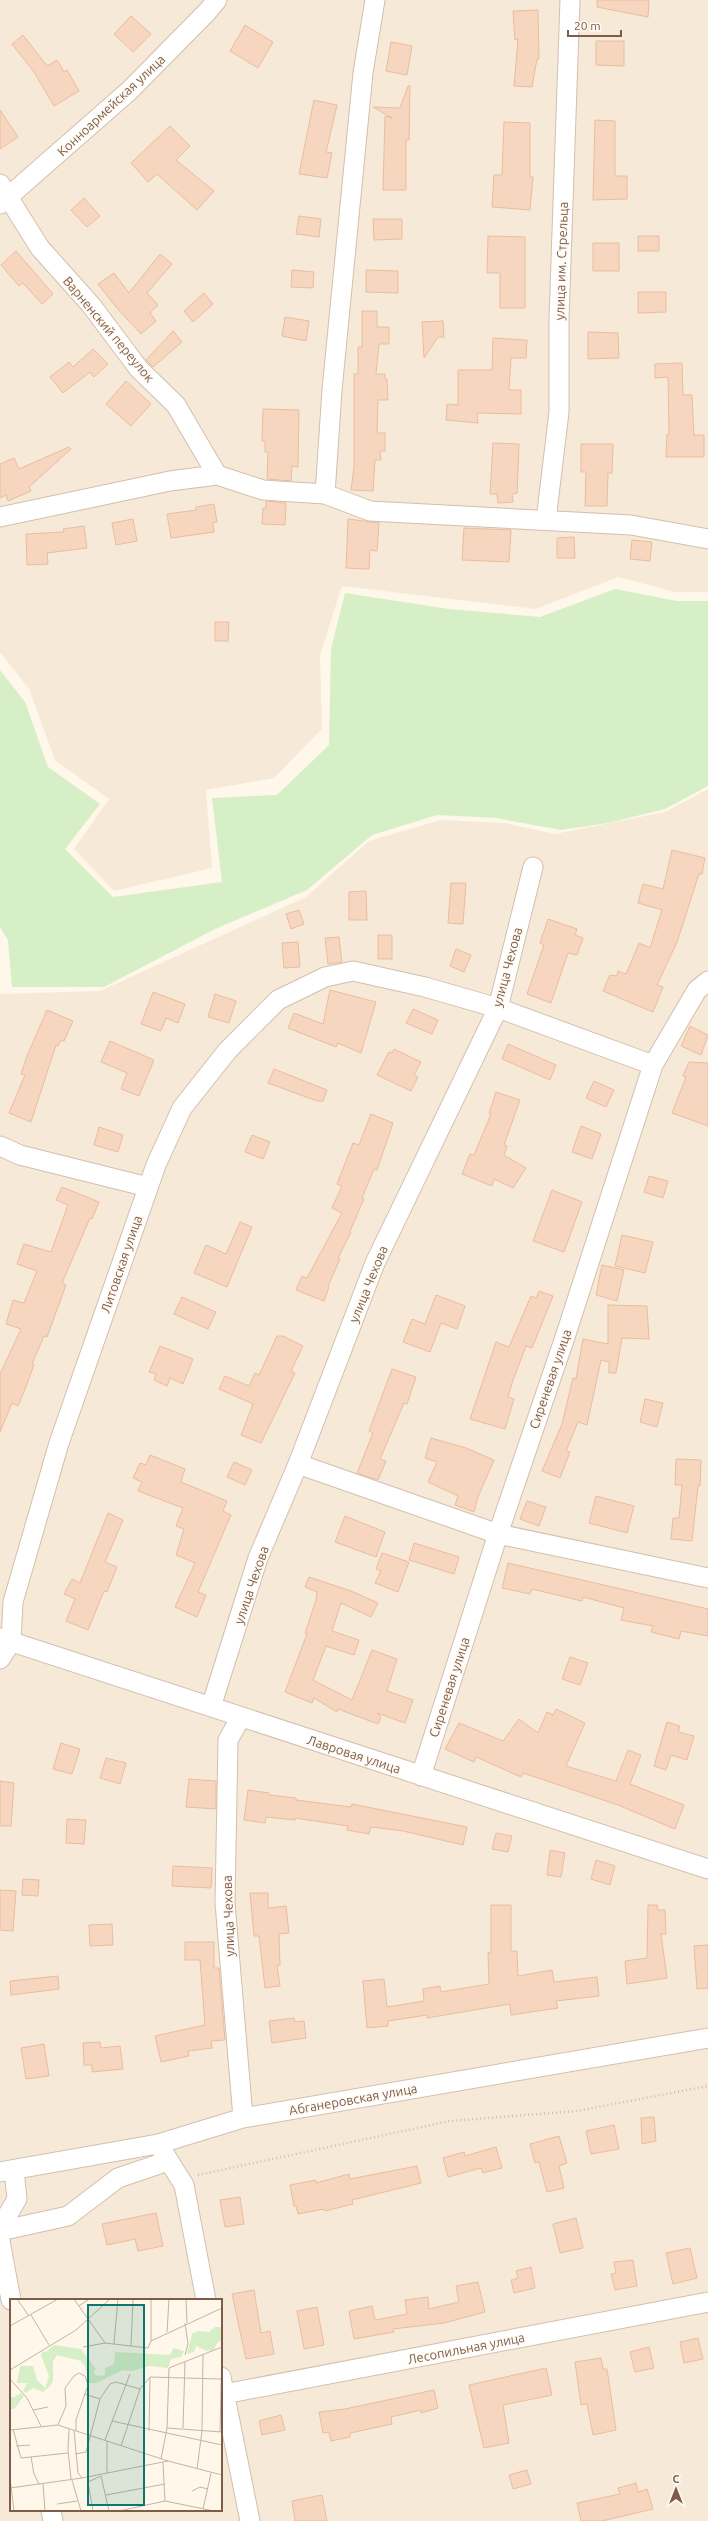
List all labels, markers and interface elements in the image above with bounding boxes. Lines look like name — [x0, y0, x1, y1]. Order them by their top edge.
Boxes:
scale bar — [568, 12, 621, 38]
text: 20 m — [574, 19, 601, 32]
street label: Конноармейская улица — [54, 52, 168, 158]
street label: улица им. Стрельца — [552, 201, 570, 321]
street label: Варненский переулок — [61, 273, 157, 385]
street label: улица Чехова — [490, 926, 524, 1008]
street label: Литовская улица — [98, 1213, 144, 1315]
street label: улица Чехова — [346, 1244, 390, 1324]
street label: Сиреневая улица — [526, 1327, 574, 1431]
street label: улица Чехова — [231, 1544, 271, 1626]
street label: Сиреневая улица — [426, 1635, 472, 1739]
street label: Лавровая улица — [305, 1732, 403, 1776]
street label: улица Чехова — [220, 1875, 236, 1957]
street label: Абганеровская улица — [288, 2081, 418, 2117]
inset map — [10, 2299, 222, 2511]
street label: Лесопильная улица — [406, 2330, 526, 2366]
north arrow — [656, 2469, 696, 2509]
text: С — [672, 2473, 680, 2485]

